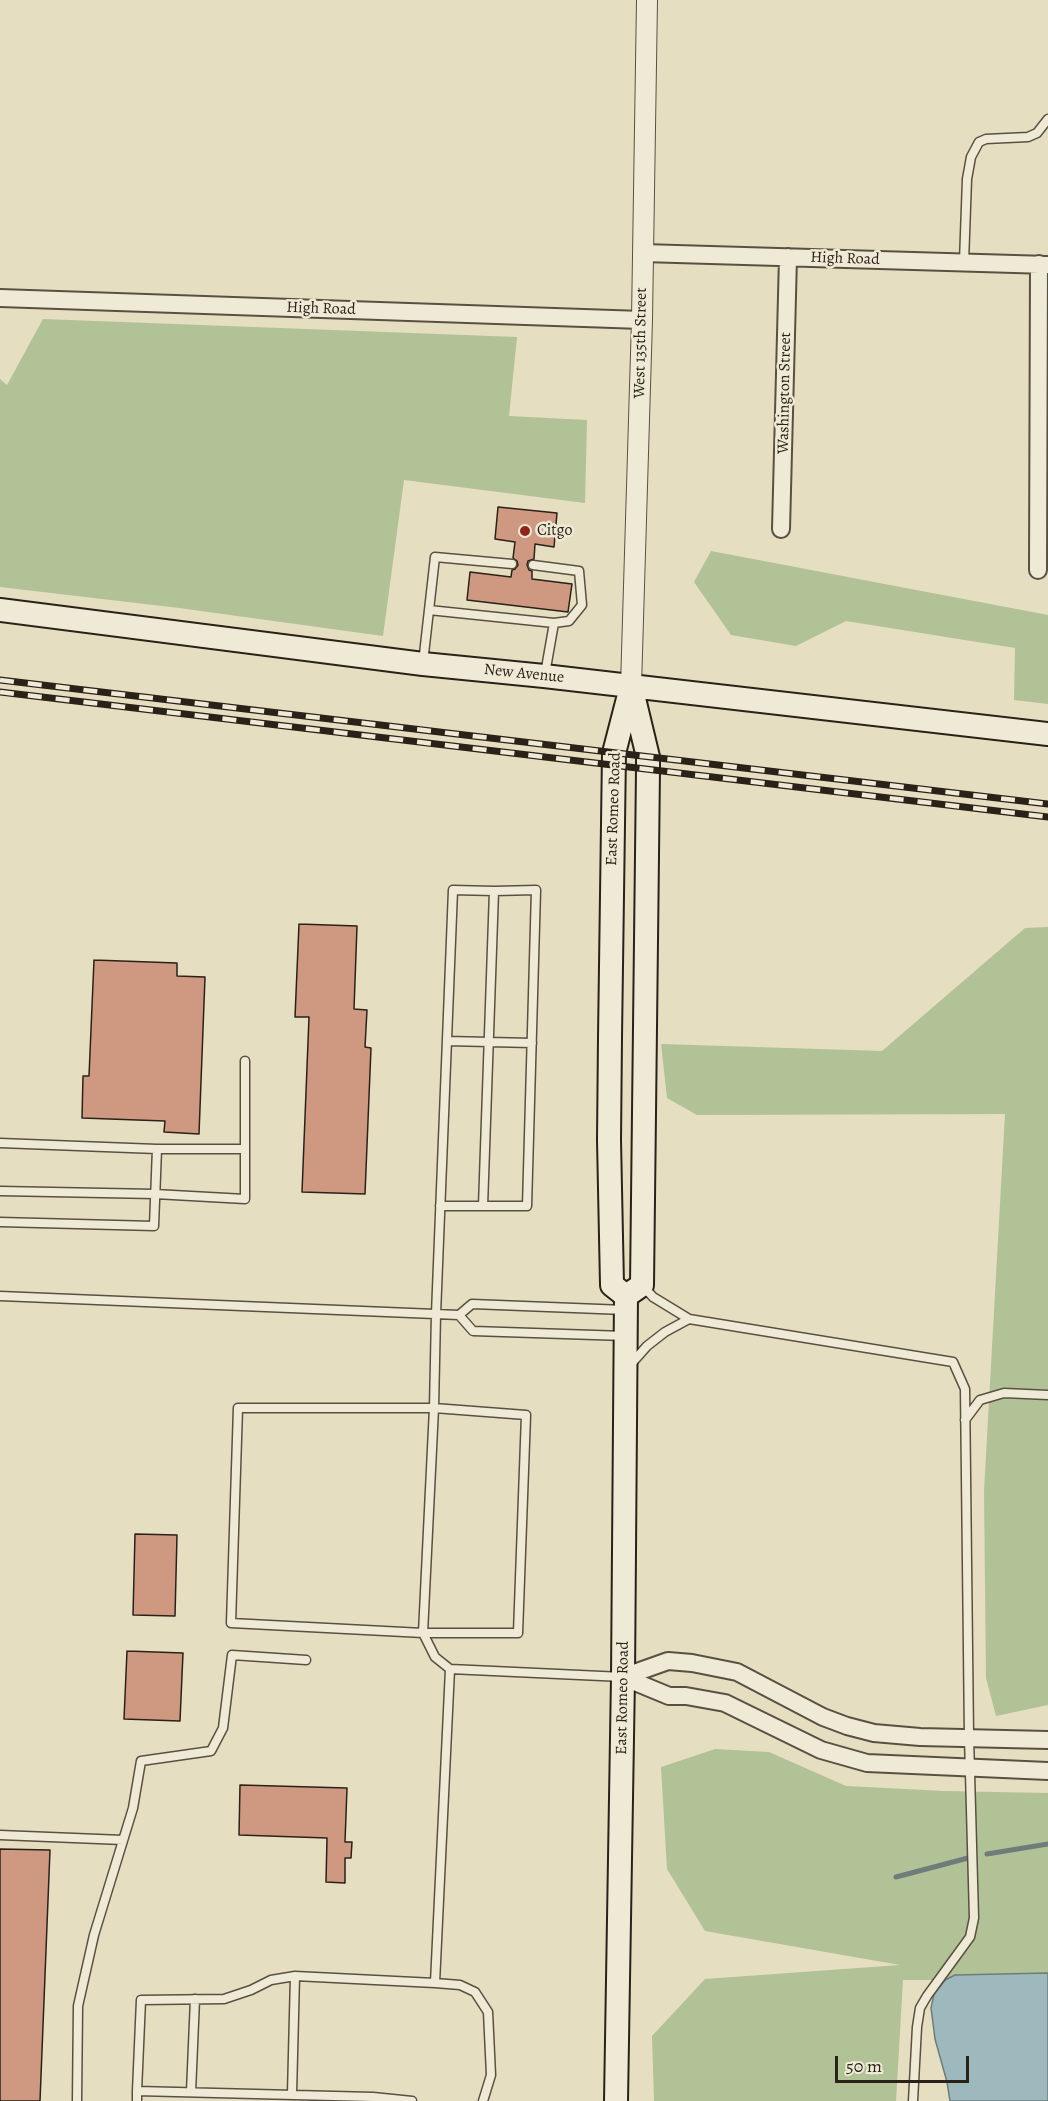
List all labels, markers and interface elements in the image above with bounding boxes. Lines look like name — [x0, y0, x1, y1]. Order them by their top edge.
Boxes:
street label: High Road — [810, 248, 880, 270]
street label: West 135th Street — [630, 287, 652, 399]
street label: High Road — [286, 298, 356, 320]
street label: Washington Street — [774, 332, 796, 454]
place label: Citgo — [537, 521, 572, 541]
marker: Citgo — [518, 524, 532, 538]
street label: New Avenue — [483, 660, 565, 688]
street label: East Romeo Road — [602, 752, 626, 866]
street label: East Romeo Road — [612, 1641, 634, 1755]
scale bar — [838, 2044, 972, 2082]
text: 50 m — [846, 2054, 882, 2078]

